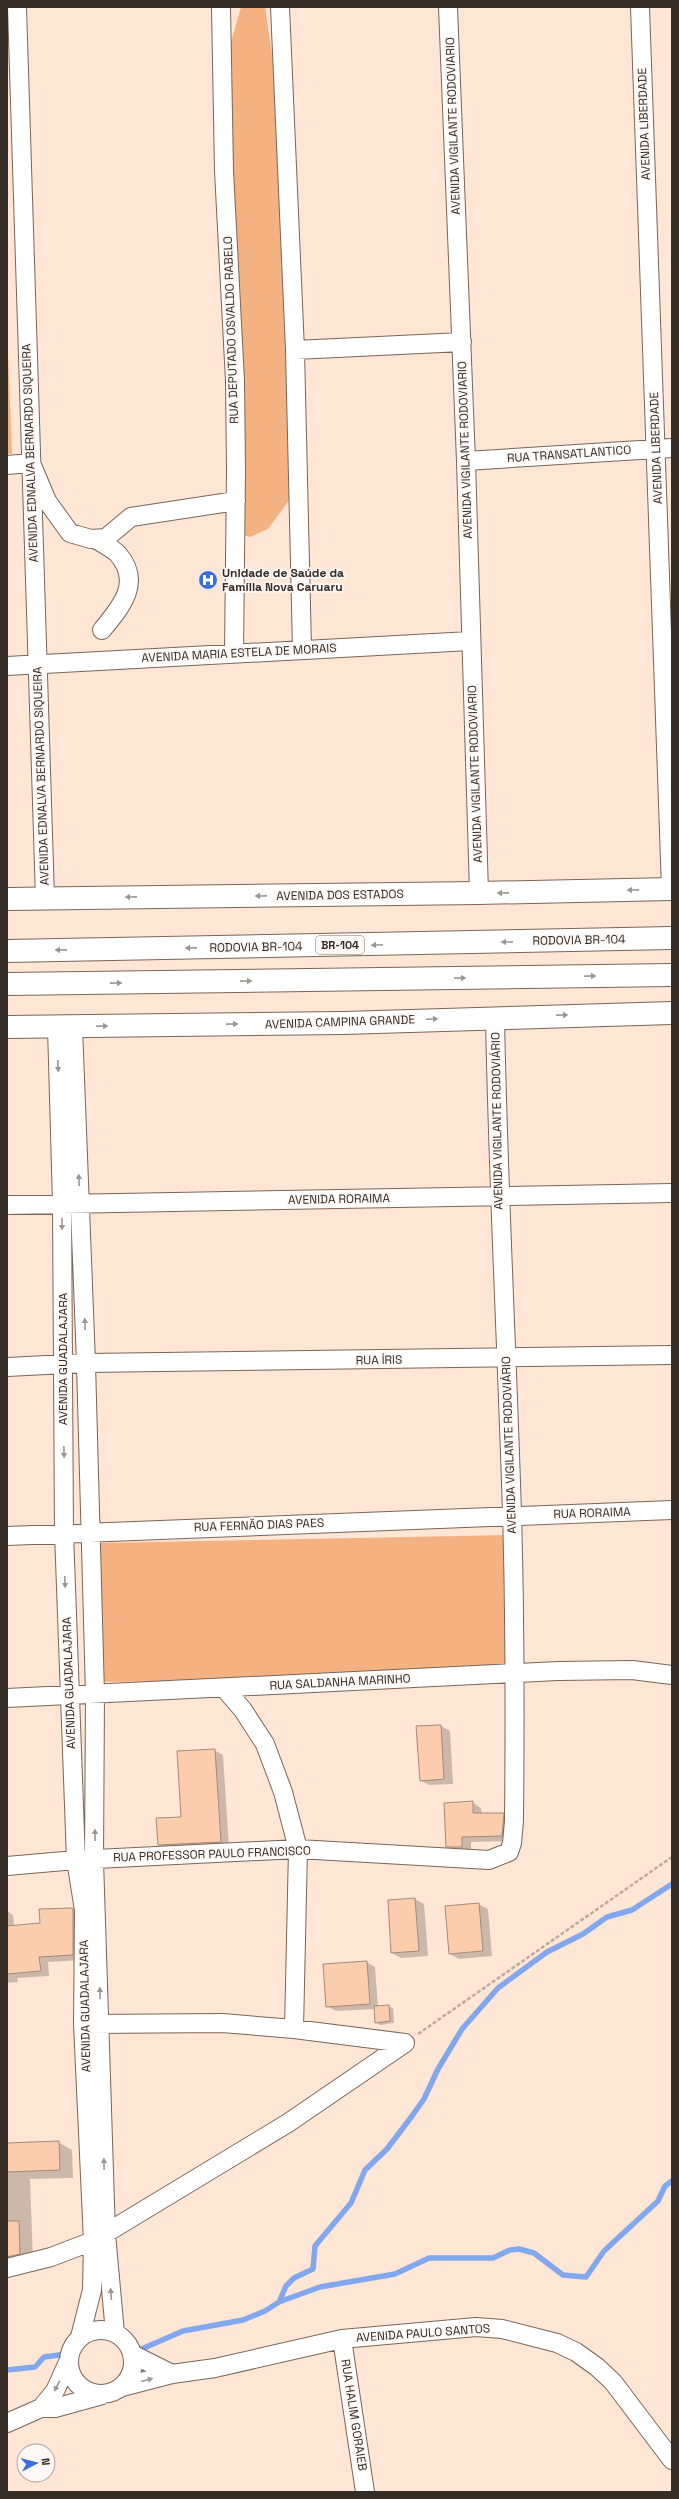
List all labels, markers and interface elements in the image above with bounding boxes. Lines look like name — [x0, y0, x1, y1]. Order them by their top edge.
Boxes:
street label: AVENIDA VIGILANTE RODOVIARIO — [442, 37, 464, 215]
street label: AVENIDA LIBERDADE — [634, 67, 654, 180]
street label: RUA DEPUTADO OSVALDO RABELO — [220, 236, 242, 424]
street label: AVENIDA EDNALVA BERNARDO SIQUEIRA — [18, 343, 42, 563]
street label: AVENIDA VIGILANTE RODOVIARIO — [454, 361, 476, 539]
street label: AVENIDA LIBERDADE — [646, 391, 666, 504]
street label: RUA TRANSATLANTICO — [506, 442, 632, 466]
place label: Unidade de Saúde da Família Nova Caruaru — [222, 565, 344, 595]
hospital icon: Unidade de Saúde da Família Nova Caruaru — [197, 569, 219, 591]
street label: AVENIDA MARIA ESTELA DE MORAIS — [141, 640, 337, 666]
street label: AVENIDA EDNALVA BERNARDO SIQUEIRA — [29, 666, 53, 886]
street label: AVENIDA VIGILANTE RODOVIARIO — [464, 685, 486, 863]
street label: AVENIDA DOS ESTADOS — [276, 886, 404, 904]
one-way arrow — [627, 886, 639, 893]
one-way arrow — [496, 890, 509, 896]
one-way arrow — [254, 893, 267, 899]
one-way arrow — [124, 894, 137, 900]
street label: RODOVIA BR-104 — [532, 931, 626, 949]
road number: BR-104 — [316, 936, 364, 954]
street label: RODOVIA BR-104 — [209, 938, 303, 956]
one-way arrow — [501, 938, 513, 945]
one-way arrow — [370, 942, 383, 948]
one-way arrow — [184, 945, 197, 951]
one-way arrow — [54, 947, 67, 953]
one-way arrow — [584, 973, 597, 979]
one-way arrow — [454, 975, 467, 981]
one-way arrow — [240, 978, 253, 984]
one-way arrow — [110, 980, 123, 986]
street label: AVENIDA CAMPINA GRANDE — [265, 1011, 416, 1033]
one-way arrow — [556, 1012, 569, 1018]
one-way arrow — [426, 1016, 439, 1022]
one-way arrow — [226, 1021, 239, 1027]
one-way arrow — [96, 1023, 109, 1029]
street label: AVENIDA VIGILANTE RODOVIÁRIO — [487, 1032, 507, 1210]
one-way arrow — [55, 1060, 61, 1073]
one-way arrow — [76, 1174, 83, 1186]
street label: AVENIDA RORAIMA — [288, 1190, 391, 1208]
one-way arrow — [59, 1218, 65, 1231]
street label: AVENIDA GUADALAJARA — [55, 1292, 71, 1425]
one-way arrow — [82, 1317, 88, 1330]
street label: RUA ÍRIS — [356, 1352, 402, 1368]
street label: AVENIDA VIGILANTE RODOVIÁRIO — [498, 1356, 520, 1534]
one-way arrow — [61, 1446, 67, 1459]
street label: RUA RORAIMA — [553, 1504, 631, 1522]
street label: RUA FERNÃO DIAS PAES — [194, 1515, 324, 1535]
one-way arrow — [62, 1576, 69, 1588]
street label: AVENIDA GUADALAJARA — [59, 1616, 79, 1750]
street label: RUA SALDANHA MARINHO — [269, 1670, 411, 1694]
one-way arrow — [92, 1828, 98, 1841]
street label: RUA PROFESSOR PAULO FRANCISCO — [113, 1843, 311, 1865]
street label: AVENIDA GUADALAJARA — [76, 1939, 94, 2072]
one-way arrow — [97, 1986, 103, 1999]
one-way arrow — [101, 2157, 107, 2170]
one-way arrow — [108, 2288, 114, 2300]
street label: AVENIDA PAULO SANTOS — [355, 2320, 491, 2346]
street label: RUA HALIM GORAIEB — [337, 2358, 371, 2472]
one-way arrow — [140, 2377, 153, 2383]
one-way arrow — [53, 2380, 60, 2392]
north arrow — [16, 2443, 56, 2483]
text: N — [39, 2457, 53, 2466]

